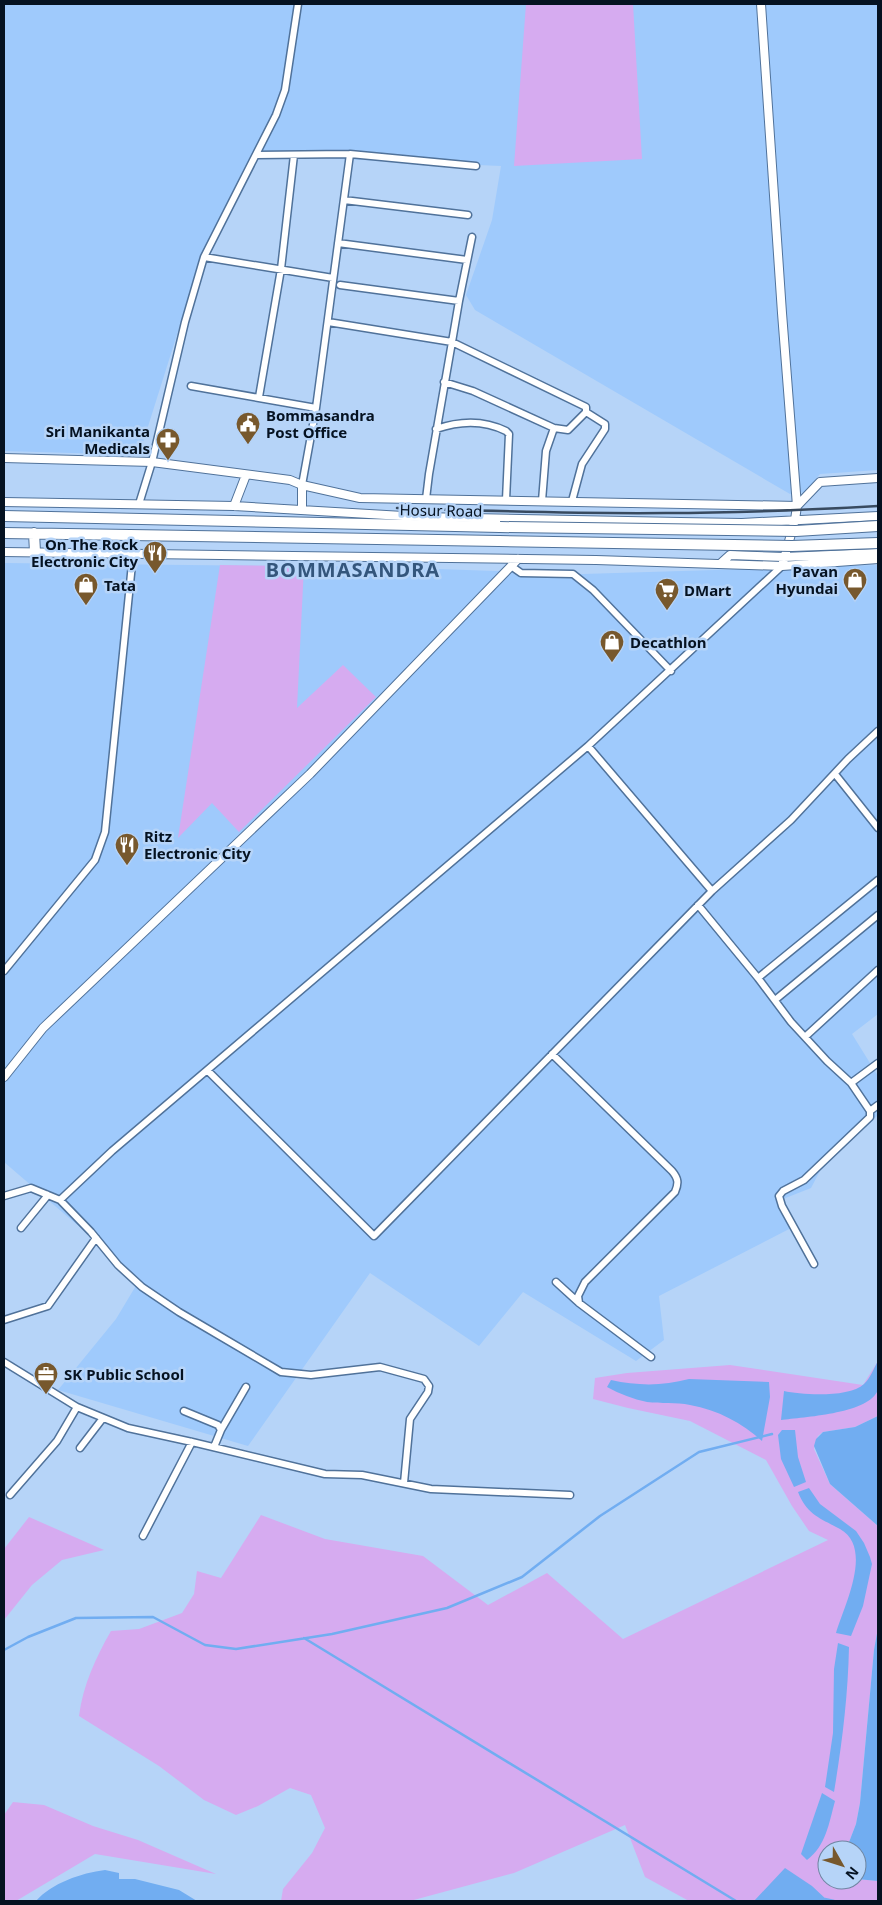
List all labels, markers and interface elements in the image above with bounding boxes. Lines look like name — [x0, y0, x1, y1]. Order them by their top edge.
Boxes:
place label: Bommasandra Post Office — [266, 405, 375, 442]
public building icon: Bommasandra Post Office — [235, 411, 261, 445]
place label: Sri Manikanta Medicals — [46, 421, 150, 458]
pharmacy icon: Sri Manikanta Medicals — [155, 427, 181, 461]
street label: Hosur Road — [399, 499, 483, 521]
place label: On The Rock Electronic City — [31, 534, 139, 571]
restaurant icon: On The Rock Electronic City — [142, 540, 168, 574]
district label: BOMMASANDRA — [266, 556, 440, 583]
place label: Pavan Hyundai — [776, 561, 838, 598]
shop icon: Pavan Hyundai — [842, 567, 868, 601]
shop icon: Tata — [73, 572, 99, 606]
place label: Tata — [104, 575, 136, 595]
supermarket icon: DMart — [654, 577, 680, 611]
place label: DMart — [684, 580, 732, 600]
shop icon: Decathlon — [599, 629, 625, 663]
place label: Decathlon — [630, 632, 707, 652]
place label: Ritz Electronic City — [144, 826, 251, 863]
restaurant icon: Ritz Electronic City — [114, 832, 140, 866]
office icon: SK Public School — [33, 1361, 59, 1395]
place label: SK Public School — [64, 1364, 184, 1384]
north arrow — [817, 1840, 867, 1890]
text: N — [842, 1863, 863, 1884]

